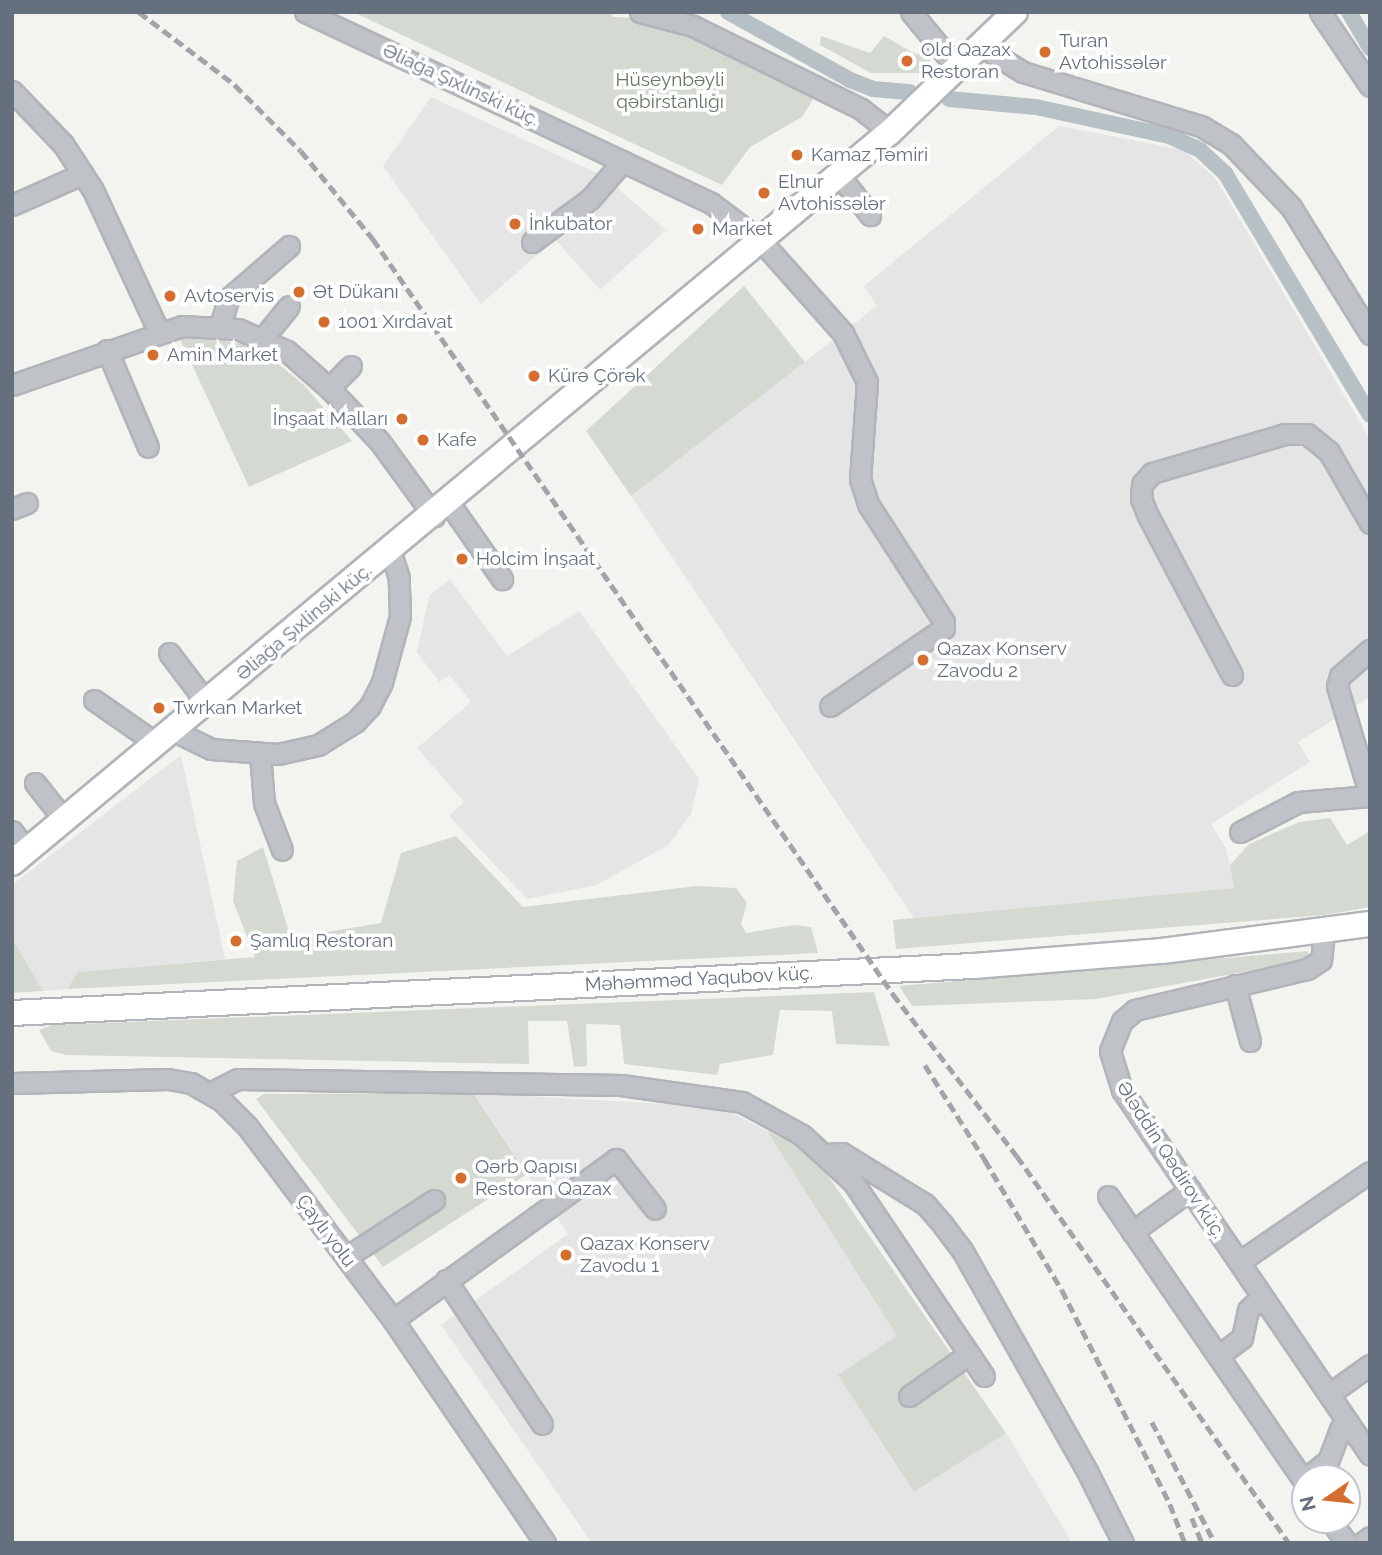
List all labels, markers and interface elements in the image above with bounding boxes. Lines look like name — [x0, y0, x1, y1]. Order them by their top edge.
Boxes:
place label: Turan Avtohissələr — [1059, 30, 1167, 74]
street label: Əliağa Şıxlinski küç. — [379, 39, 543, 131]
place label: Old Qazax Restoran — [921, 39, 1011, 83]
marker: Turan Avtohissələr — [1037, 44, 1053, 60]
marker: Old Qazax Restoran — [899, 53, 915, 69]
park label: Hüseynbəyli qəbirstanlığı — [616, 69, 724, 113]
place label: Kamaz Təmiri — [811, 144, 929, 166]
marker: Kamaz Təmiri — [789, 147, 805, 163]
place label: Elnur Avtohissələr — [778, 171, 886, 215]
marker: Elnur Avtohissələr — [756, 185, 772, 201]
place label: İnkubator — [529, 213, 612, 235]
marker: İnkubator — [507, 216, 523, 232]
place label: Market — [712, 218, 773, 240]
marker: Market — [690, 221, 706, 237]
place label: Ət Dükanı — [313, 281, 399, 303]
marker: Ət Dükanı — [291, 284, 307, 300]
place label: Avtoservis — [184, 285, 274, 307]
marker: Avtoservis — [162, 288, 178, 304]
place label: 1001 Xırdavat — [338, 311, 453, 333]
marker: 1001 Xırdavat — [316, 314, 332, 330]
place label: Amin Market — [167, 344, 278, 366]
marker: Amin Market — [145, 347, 161, 363]
place label: Kürə Çörək — [548, 365, 646, 387]
marker: Kürə Çörək — [526, 368, 542, 384]
place label: İnşaat Malları — [273, 408, 388, 430]
marker: İnşaat Malları — [394, 411, 410, 427]
place label: Kafe — [437, 429, 477, 451]
marker: Kafe — [415, 432, 431, 448]
place label: Holcim İnşaat — [476, 548, 595, 570]
marker: Holcim İnşaat — [454, 551, 470, 567]
street label: Əliağa Şıxlinski küç. — [232, 559, 376, 685]
place label: Qazax Konserv Zavodu 2 — [937, 638, 1067, 682]
marker: Qazax Konserv Zavodu 2 — [915, 652, 931, 668]
place label: Twrkan Market — [173, 697, 302, 719]
marker: Twrkan Market — [151, 700, 167, 716]
place label: Şamlıq Restoran — [250, 930, 393, 952]
marker: Şamlıq Restoran — [228, 933, 244, 949]
street label: Məhəmməd Yaqubov küç. — [584, 962, 814, 996]
street label: Ələddin Qədirov küç. — [1112, 1077, 1230, 1243]
place label: Qərb Qapısı Restoran Qazax — [475, 1156, 612, 1200]
marker: Qərb Qapısı Restoran Qazax — [453, 1170, 469, 1186]
street label: Çaylı yolu — [291, 1190, 361, 1272]
place label: Qazax Konserv Zavodu 1 — [580, 1233, 710, 1277]
marker: Qazax Konserv Zavodu 1 — [558, 1247, 574, 1263]
north arrow — [1291, 1464, 1361, 1534]
text: N — [1295, 1494, 1320, 1513]

